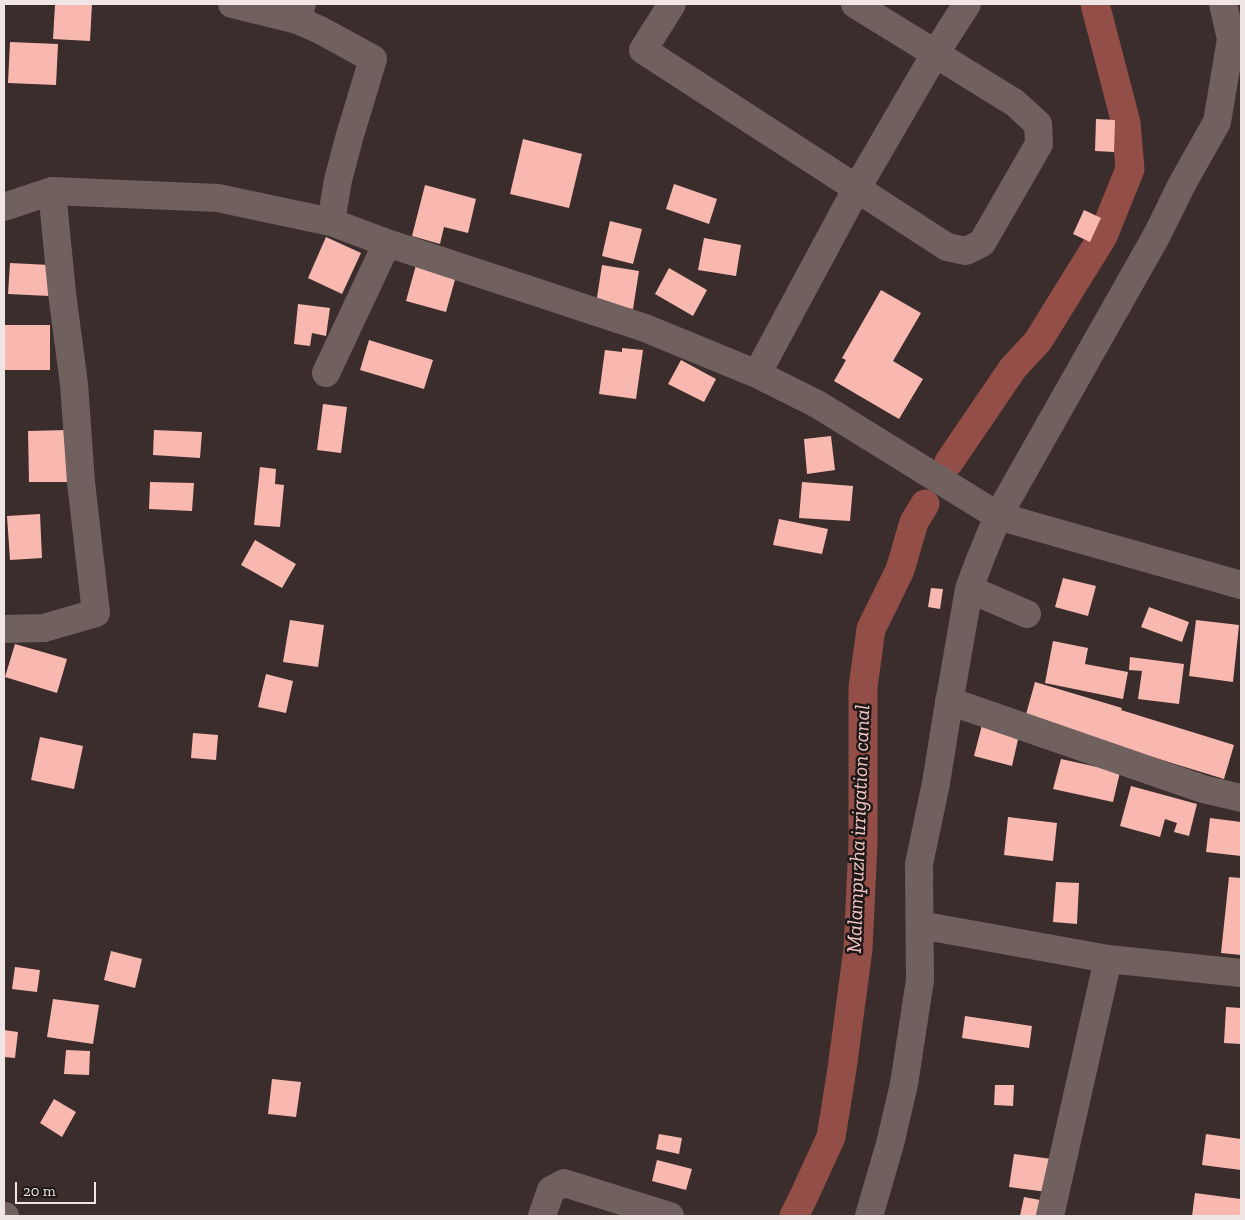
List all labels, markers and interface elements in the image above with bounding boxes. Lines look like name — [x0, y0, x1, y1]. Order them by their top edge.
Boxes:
water label: Malampuzha irrigation canal — [842, 704, 876, 954]
scale bar — [18, 1172, 99, 1204]
text: 20 m — [23, 1182, 56, 1200]

